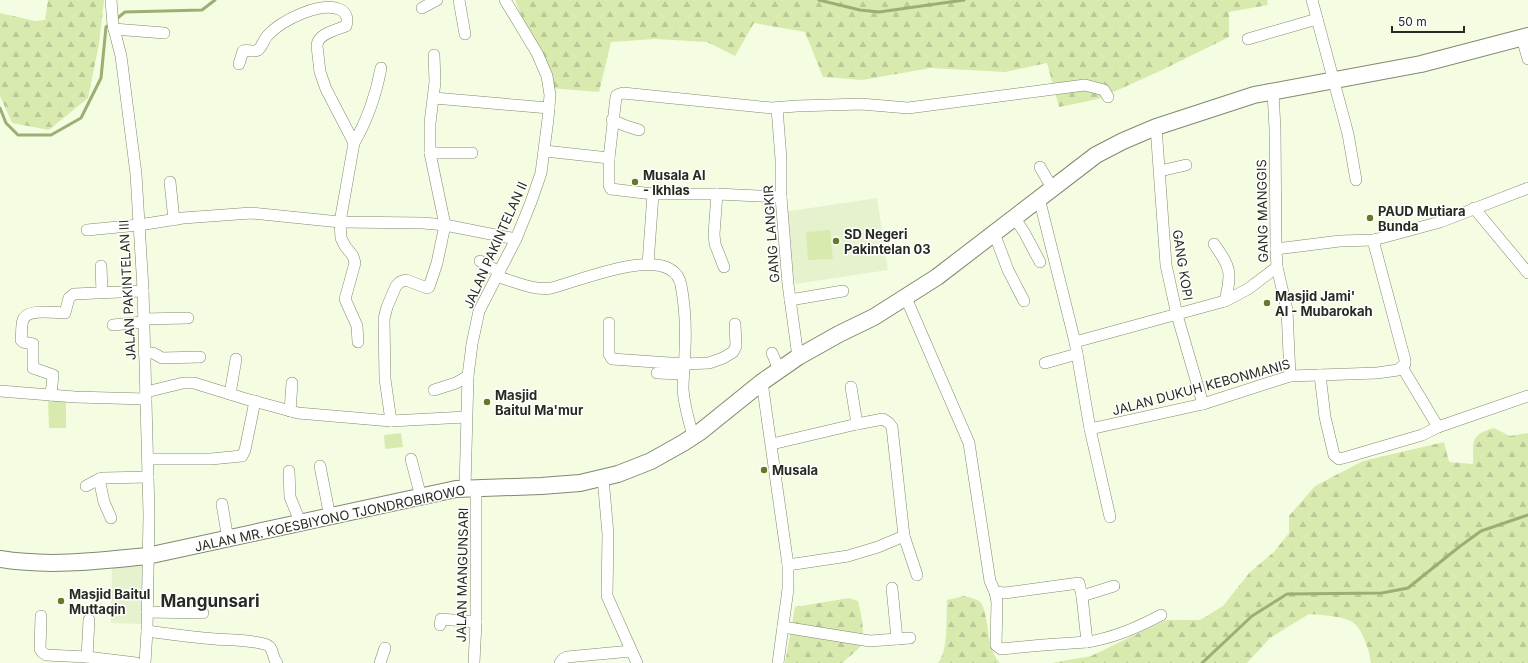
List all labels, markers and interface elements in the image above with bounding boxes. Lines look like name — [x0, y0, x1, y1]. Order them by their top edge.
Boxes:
scale bar — [1392, 8, 1464, 34]
text: 50 m — [1398, 14, 1427, 29]
street label: GANG MANGGIS — [1253, 159, 1271, 263]
place label: Musala Al - Ikhlas — [643, 167, 705, 198]
marker: Musala Al - Ikhlas — [630, 177, 640, 187]
street label: JALAN PAKINTELAN II — [460, 179, 530, 311]
street label: GANG LANGKIR — [760, 185, 782, 283]
place label: PAUD Mutiara Bunda — [1378, 203, 1465, 234]
marker: PAUD Mutiara Bunda — [1365, 213, 1375, 223]
street label: JALAN PAKINTELAN III — [115, 219, 139, 361]
place label: SD Negeri Pakintelan 03 — [844, 226, 931, 257]
street label: GANG KOPI — [1170, 228, 1196, 302]
marker: SD Negeri Pakintelan 03 — [831, 236, 841, 246]
place label: Masjid Jami' Al - Mubarokah — [1275, 288, 1373, 319]
marker: Masjid Jami' Al - Mubarokah — [1262, 298, 1272, 308]
street label: JALAN DUKUH KEBONMANIS — [1110, 355, 1292, 419]
place label: Masjid Baitul Ma'mur — [495, 387, 584, 418]
marker: Masjid Baitul Ma'mur — [482, 397, 492, 407]
place label: Musala — [772, 462, 818, 478]
marker: Musala — [759, 465, 769, 475]
street label: JALAN MR. KOESBIYONO TJONDROBIROWO — [193, 481, 467, 555]
street label: JALAN MANGUNSARI — [453, 507, 471, 643]
place label: Masjid Baitul Muttaqin — [69, 586, 150, 617]
district label: Mangunsari — [160, 591, 260, 611]
marker: Masjid Baitul Muttaqin — [56, 596, 66, 606]

